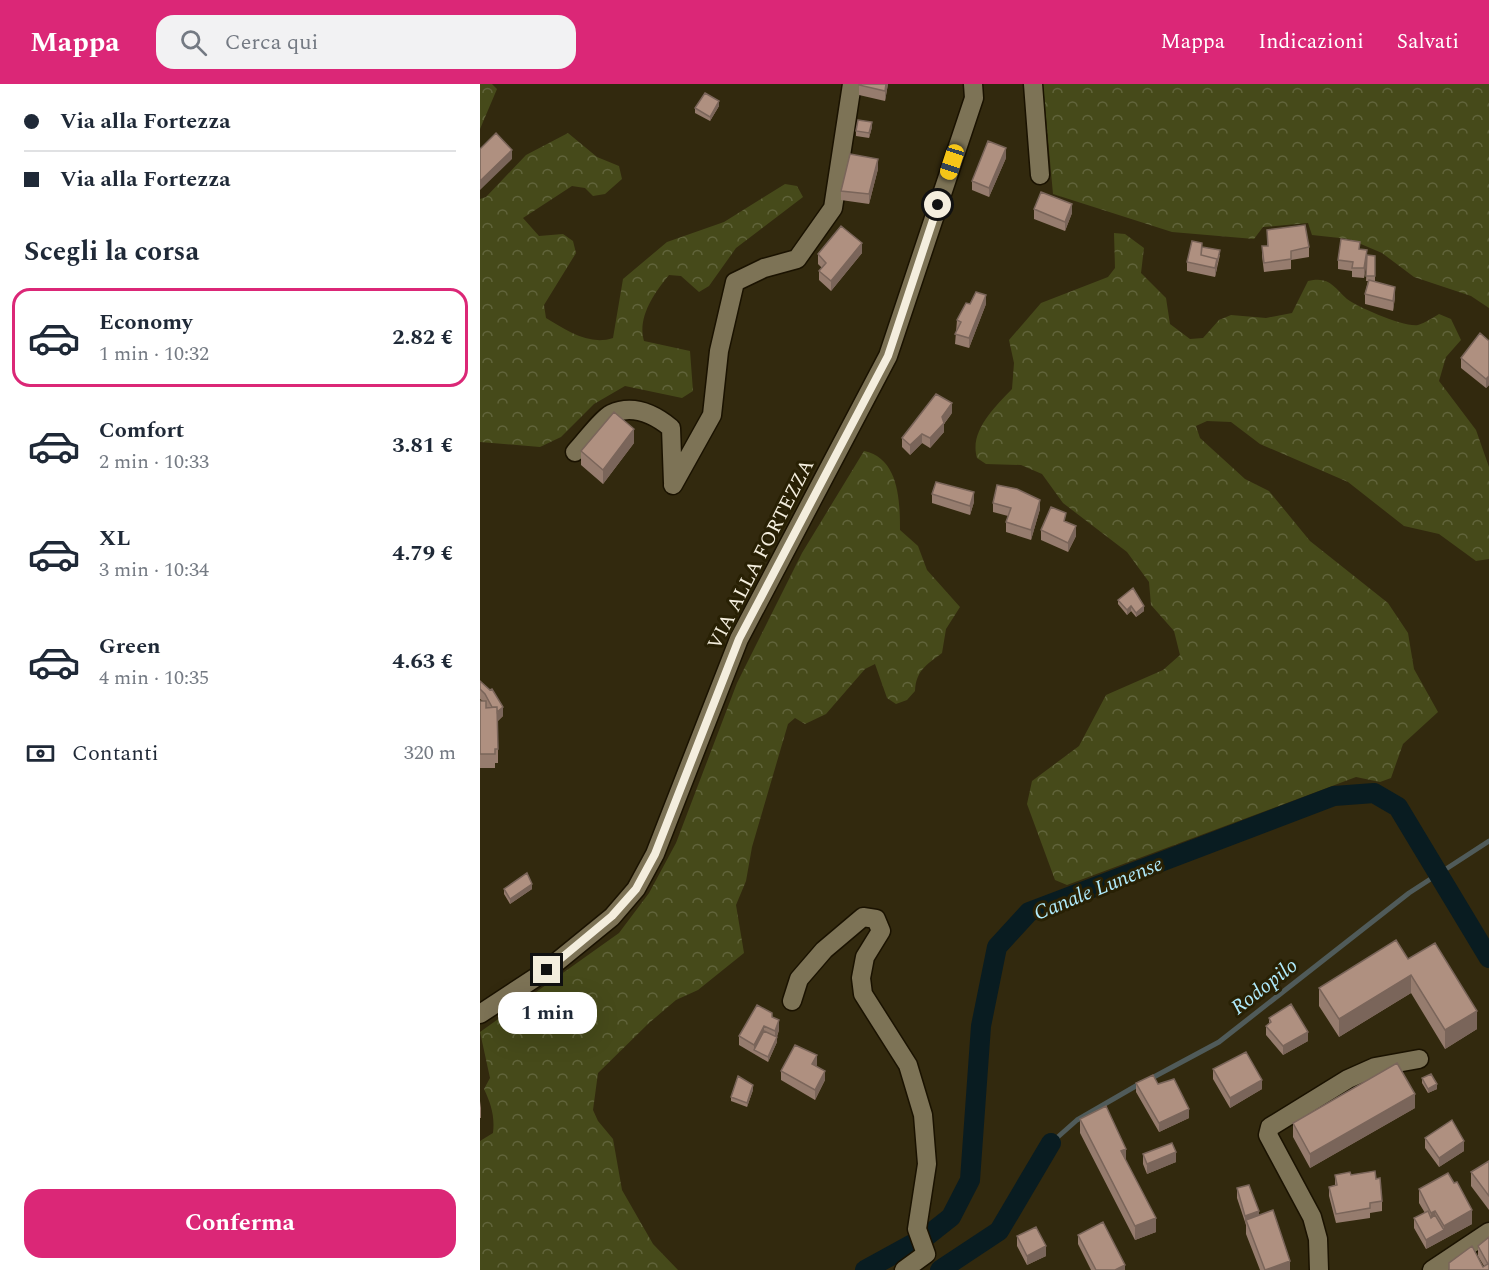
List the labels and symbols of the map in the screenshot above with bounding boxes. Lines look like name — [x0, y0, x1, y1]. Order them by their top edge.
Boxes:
car — [938, 142, 966, 182]
route start — [924, 191, 951, 218]
street label: VIA ALLA FORTEZZA — [700, 454, 822, 655]
water label: Canale Lunense — [1029, 848, 1168, 929]
water label: Rodopilo — [1224, 950, 1305, 1023]
route end — [533, 956, 560, 983]
callout: 1 min — [497, 991, 596, 1033]

